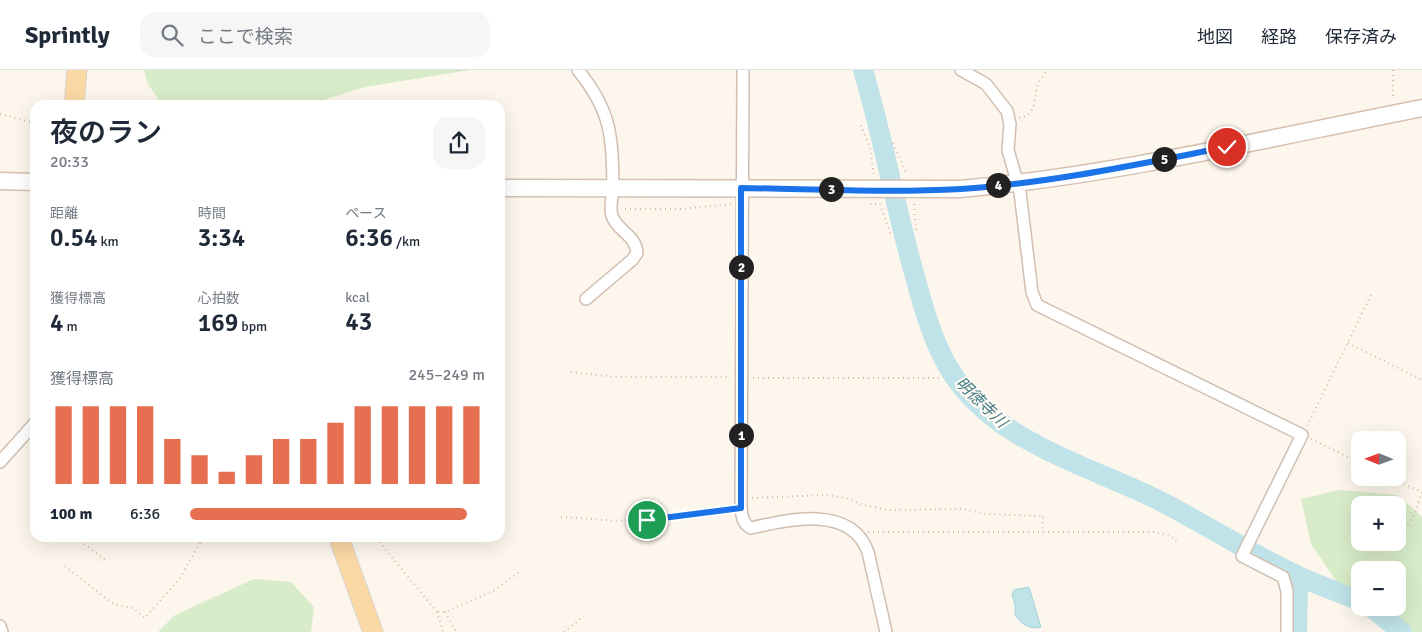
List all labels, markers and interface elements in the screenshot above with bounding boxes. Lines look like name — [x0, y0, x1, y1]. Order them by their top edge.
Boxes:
search box — [140, 12, 490, 57]
text: Sprintly — [25, 20, 110, 50]
icon: search — [158, 21, 186, 49]
text: ここで検索 — [198, 25, 293, 49]
text: 地図 — [1197, 26, 1233, 48]
text: 経路 — [1261, 26, 1297, 48]
text: 保存済み — [1325, 26, 1397, 48]
text: 夜のラン — [50, 116, 162, 150]
button: share — [433, 117, 485, 169]
pin — [1206, 126, 1248, 168]
icon: check — [1213, 133, 1241, 161]
pin: 5 — [1152, 146, 1176, 172]
text: 5 — [1161, 151, 1168, 168]
text: 20:33 — [50, 152, 89, 172]
pin: 4 — [986, 172, 1010, 198]
pin: 3 — [818, 176, 844, 202]
text: 4 — [995, 177, 1002, 194]
text: 3 — [828, 181, 835, 198]
text: 距離 — [50, 205, 78, 222]
text: 時間 — [198, 205, 226, 222]
text: ペース — [345, 205, 387, 222]
text: 0.54 — [50, 222, 97, 253]
text: 3:34 — [198, 222, 245, 253]
text: 6:36 — [345, 222, 393, 253]
text: km — [97, 233, 119, 250]
text: /km — [393, 233, 420, 250]
pin: 2 — [728, 254, 754, 280]
text: 2 — [738, 259, 745, 276]
text: kcal — [345, 289, 370, 306]
text: 獲得標高 — [50, 290, 106, 307]
text: 心拍数 — [198, 290, 240, 307]
text: 43 — [345, 306, 372, 337]
text: 4 — [50, 307, 64, 338]
text: 169 — [198, 307, 238, 338]
text: m — [64, 318, 78, 335]
text: bpm — [238, 318, 267, 335]
text: 245–249 m — [408, 365, 485, 385]
text: 獲得標高 — [50, 369, 114, 389]
water label: 明徳寺川 — [951, 373, 1013, 434]
pin: 1 — [728, 422, 754, 448]
text: 1 — [738, 427, 745, 444]
north arrow — [1351, 431, 1406, 486]
map controls — [1351, 431, 1406, 616]
button: + — [1351, 496, 1406, 551]
pin — [626, 499, 668, 541]
text: 100 m — [50, 504, 92, 524]
text: 6:36 — [130, 504, 160, 524]
icon: arrive — [633, 506, 661, 534]
button: − — [1351, 561, 1406, 616]

